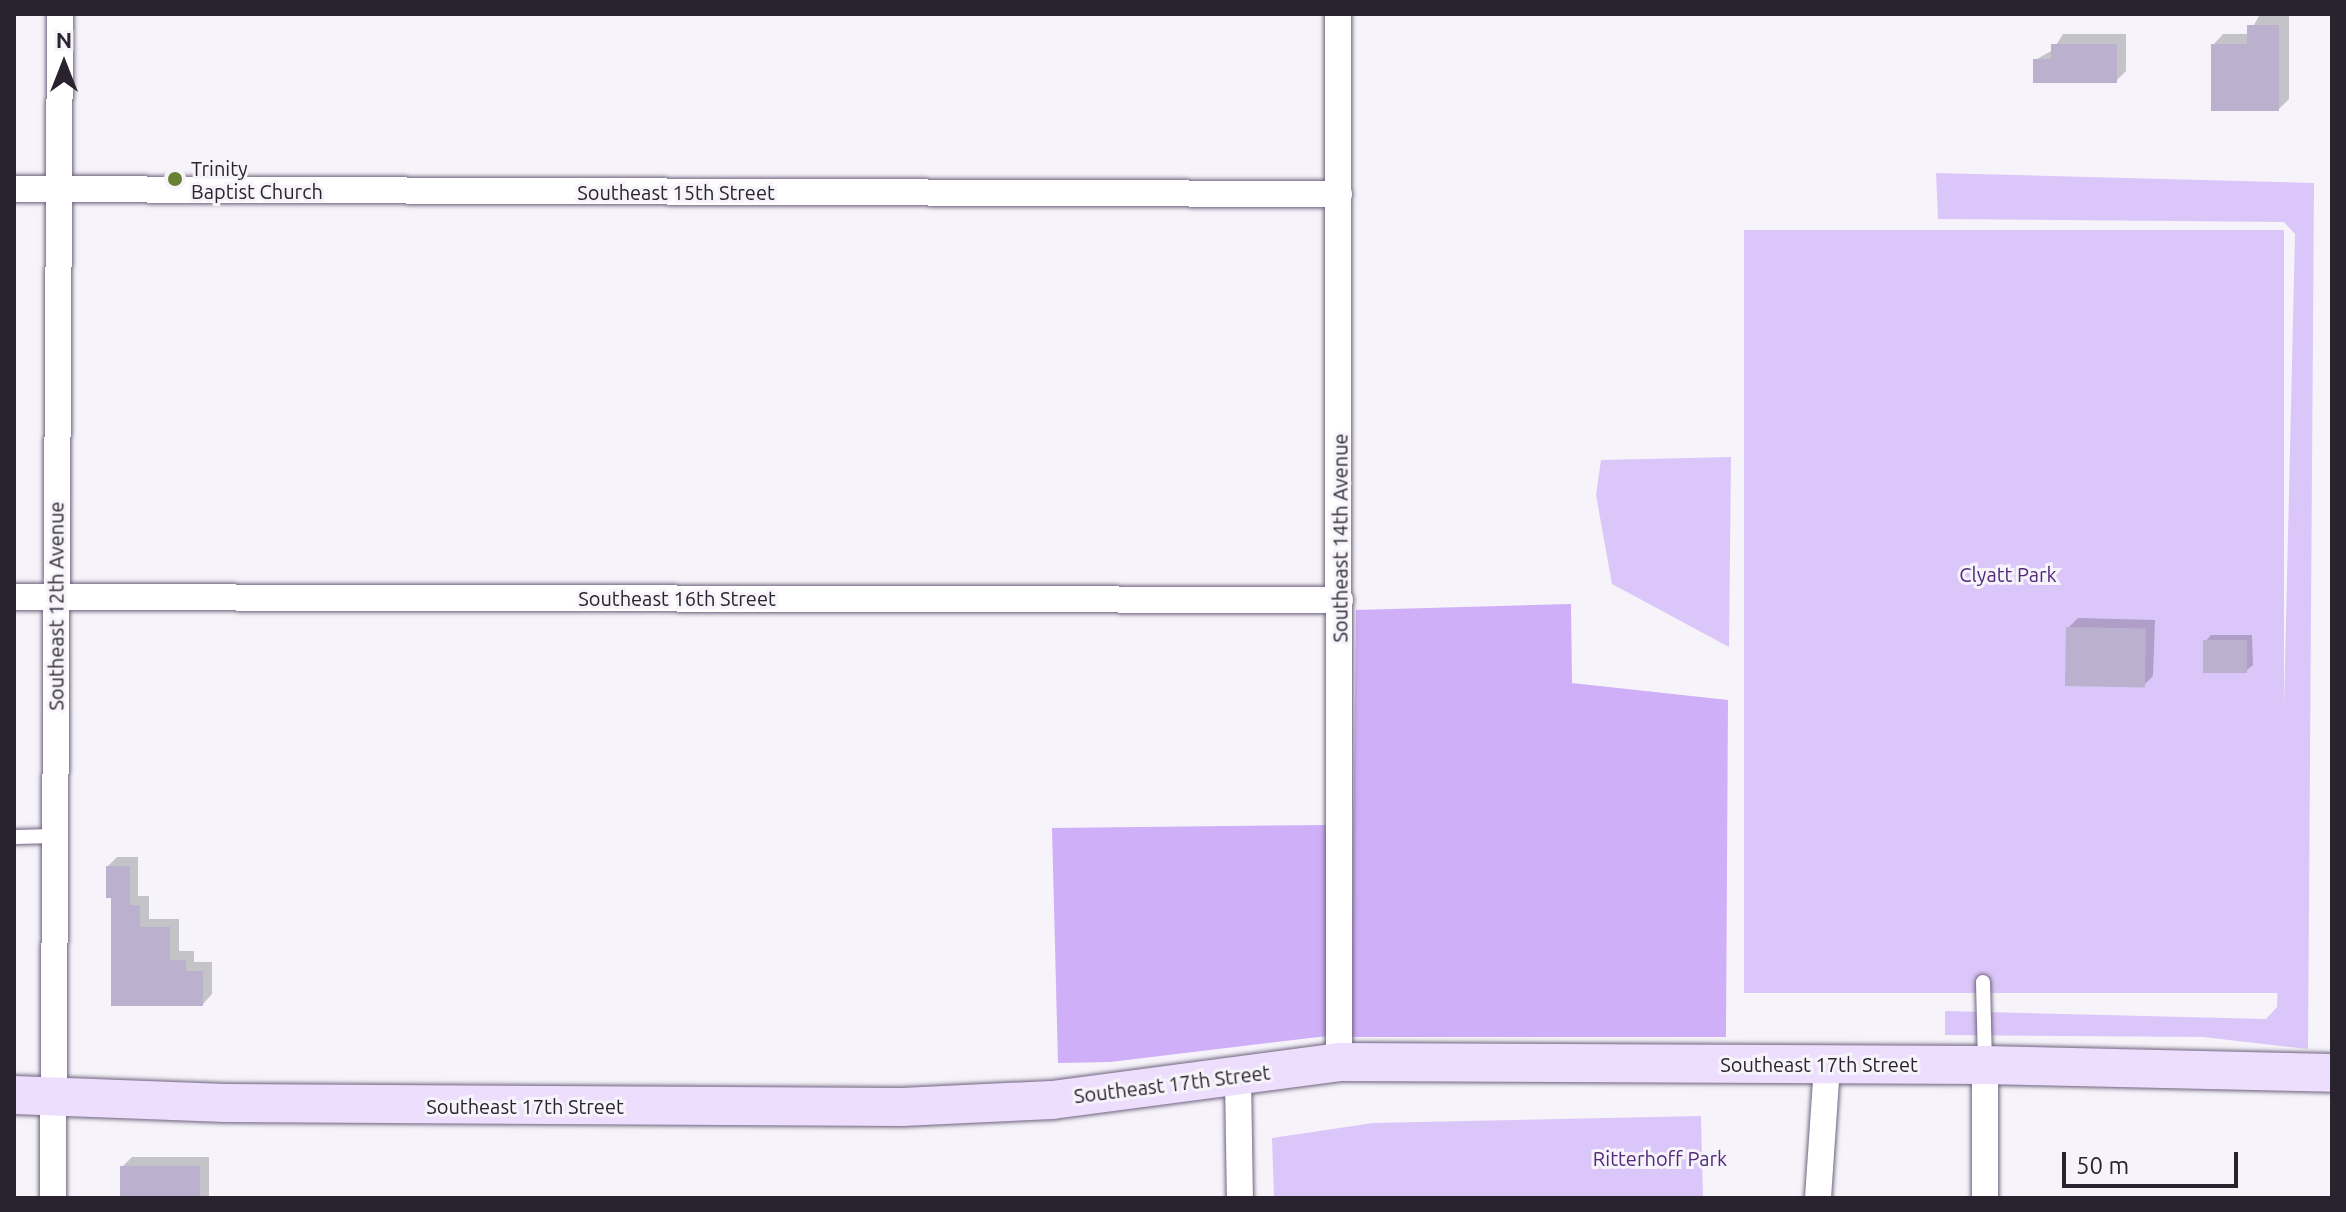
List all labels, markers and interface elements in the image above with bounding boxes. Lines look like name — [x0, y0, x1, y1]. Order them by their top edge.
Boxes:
north arrow — [24, 24, 104, 104]
text: N — [56, 27, 72, 52]
place label: Trinity Baptist Church — [191, 156, 323, 203]
marker: Trinity Baptist Church — [166, 170, 184, 188]
street label: Southeast 15th Street — [577, 180, 775, 204]
street label: Southeast 14th Avenue — [1328, 433, 1352, 643]
street label: Southeast 12th Avenue — [44, 501, 68, 711]
park label: Clyatt Park — [1959, 562, 2057, 586]
street label: Southeast 16th Street — [578, 586, 776, 610]
street label: Southeast 17th Street — [1720, 1052, 1918, 1076]
street label: Southeast 17th Street — [1072, 1060, 1272, 1108]
street label: Southeast 17th Street — [426, 1094, 624, 1118]
scale bar — [2066, 1136, 2242, 1186]
park label: Ritterhoff Park — [1593, 1146, 1727, 1170]
text: 50 m — [2076, 1152, 2129, 1179]

